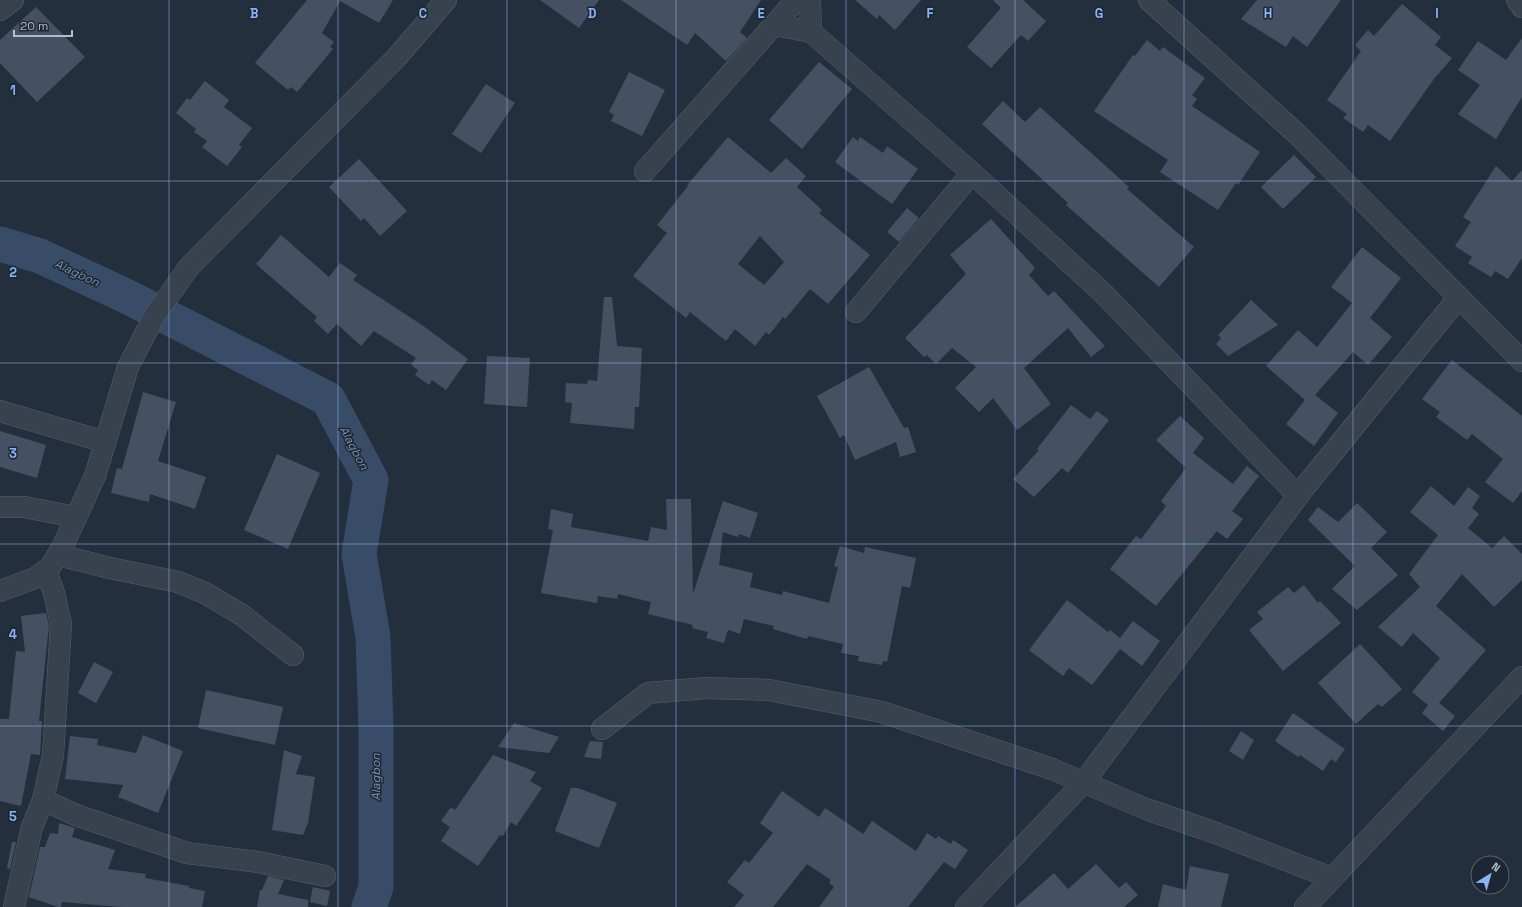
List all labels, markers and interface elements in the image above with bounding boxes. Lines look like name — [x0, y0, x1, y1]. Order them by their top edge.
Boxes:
text: B — [250, 5, 259, 22]
text: C — [419, 5, 427, 22]
text: D — [588, 5, 597, 22]
text: E — [757, 5, 765, 22]
text: F — [927, 5, 934, 22]
text: G — [1095, 5, 1103, 22]
text: H — [1264, 5, 1272, 22]
text: I — [1435, 5, 1439, 22]
scale bar — [14, 12, 72, 38]
text: 20 m — [20, 18, 48, 34]
text: 1 — [10, 82, 16, 99]
water label: Alagbon — [52, 256, 102, 291]
text: 2 — [9, 264, 17, 281]
water label: Alagbon — [336, 423, 372, 473]
text: 3 — [9, 445, 17, 462]
text: 4 — [9, 626, 17, 643]
water label: Alagbon — [368, 753, 384, 801]
text: 5 — [9, 808, 17, 825]
north arrow — [1470, 855, 1510, 895]
text: N — [1489, 859, 1503, 875]

